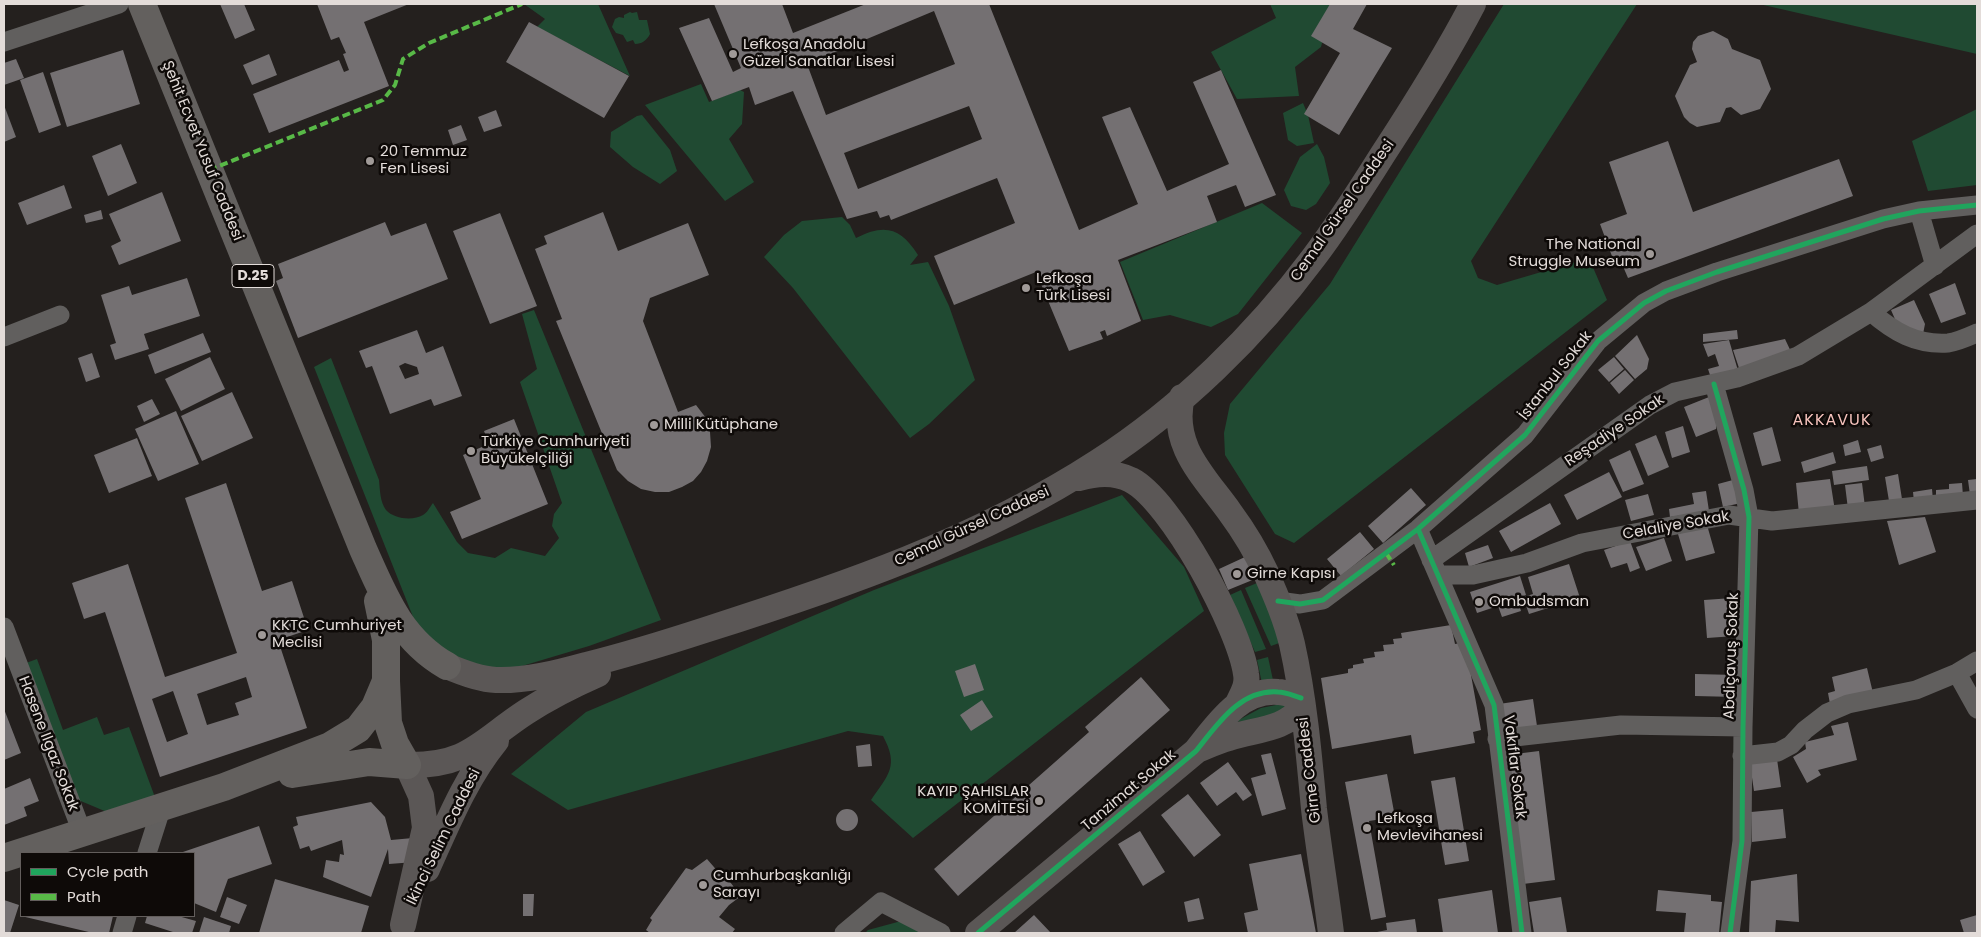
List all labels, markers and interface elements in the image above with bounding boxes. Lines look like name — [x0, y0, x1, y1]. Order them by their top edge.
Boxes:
place label: Lefkoşa Anadolu Güzel Sanatlar Lisesi — [743, 36, 894, 71]
marker: Lefkoşa Anadolu Güzel Sanatlar Lisesi — [727, 48, 739, 60]
street label: Şehit Ecvet Yusuf Caddesi — [158, 58, 246, 244]
street label: Cemal Gürsel Caddesi — [1287, 137, 1399, 285]
place label: 20 Temmuz Fen Lisesi — [380, 143, 467, 178]
marker: 20 Temmuz Fen Lisesi — [364, 155, 376, 167]
place label: The National Struggle Museum — [1509, 236, 1640, 271]
marker: The National Struggle Museum — [1644, 248, 1656, 260]
road number: D.25 — [232, 264, 274, 288]
place label: Lefkoşa Türk Lisesi — [1036, 270, 1110, 305]
marker: Lefkoşa Türk Lisesi — [1020, 282, 1032, 294]
street label: İstanbul Sokak — [1516, 328, 1596, 424]
street label: Reşadiye Sokak — [1562, 391, 1668, 471]
district label: AKKAVUK — [1792, 411, 1872, 431]
place label: Milli Kütüphane — [664, 416, 778, 434]
marker: Milli Kütüphane — [648, 419, 660, 431]
place label: Türkiye Cumhuriyeti Büyükelçiliği — [481, 433, 629, 468]
marker: Türkiye Cumhuriyeti Büyükelçiliği — [465, 445, 477, 457]
street label: Cemal Gürsel Caddesi — [892, 483, 1052, 571]
street label: Celaliye Sokak — [1621, 508, 1731, 544]
place label: Girne Kapısı — [1247, 565, 1335, 583]
marker: Girne Kapısı — [1231, 568, 1243, 580]
street label: Abdiçavuş Sokak — [1721, 592, 1743, 720]
place label: Ombudsman — [1489, 593, 1589, 611]
marker: Ombudsman — [1473, 596, 1485, 608]
place label: KKTC Cumhuriyet Meclisi — [272, 617, 402, 652]
marker: KKTC Cumhuriyet Meclisi — [256, 629, 268, 641]
street label: Hasene Ilgaz Sokak — [14, 674, 82, 814]
street label: Vakıflar Sokak — [1499, 714, 1529, 820]
street label: Girne Caddesi — [1295, 716, 1325, 824]
street label: Tanzimat Sokak — [1078, 746, 1180, 836]
street label: İkinci Selim Caddesi — [403, 766, 485, 908]
place label: KAYIP ŞAHISLAR KOMİTESİ — [917, 783, 1029, 818]
marker: KAYIP ŞAHISLAR KOMİTESİ — [1033, 795, 1045, 807]
place label: Lefkoşa Mevlevihanesi — [1377, 810, 1483, 845]
marker: Lefkoşa Mevlevihanesi — [1361, 822, 1373, 834]
legend — [20, 852, 195, 917]
text: Cycle path — [67, 861, 148, 882]
place label: Cumhurbaşkanlığı Sarayı — [713, 867, 851, 902]
marker: Cumhurbaşkanlığı Sarayı — [697, 879, 709, 891]
text: Path — [67, 886, 101, 907]

